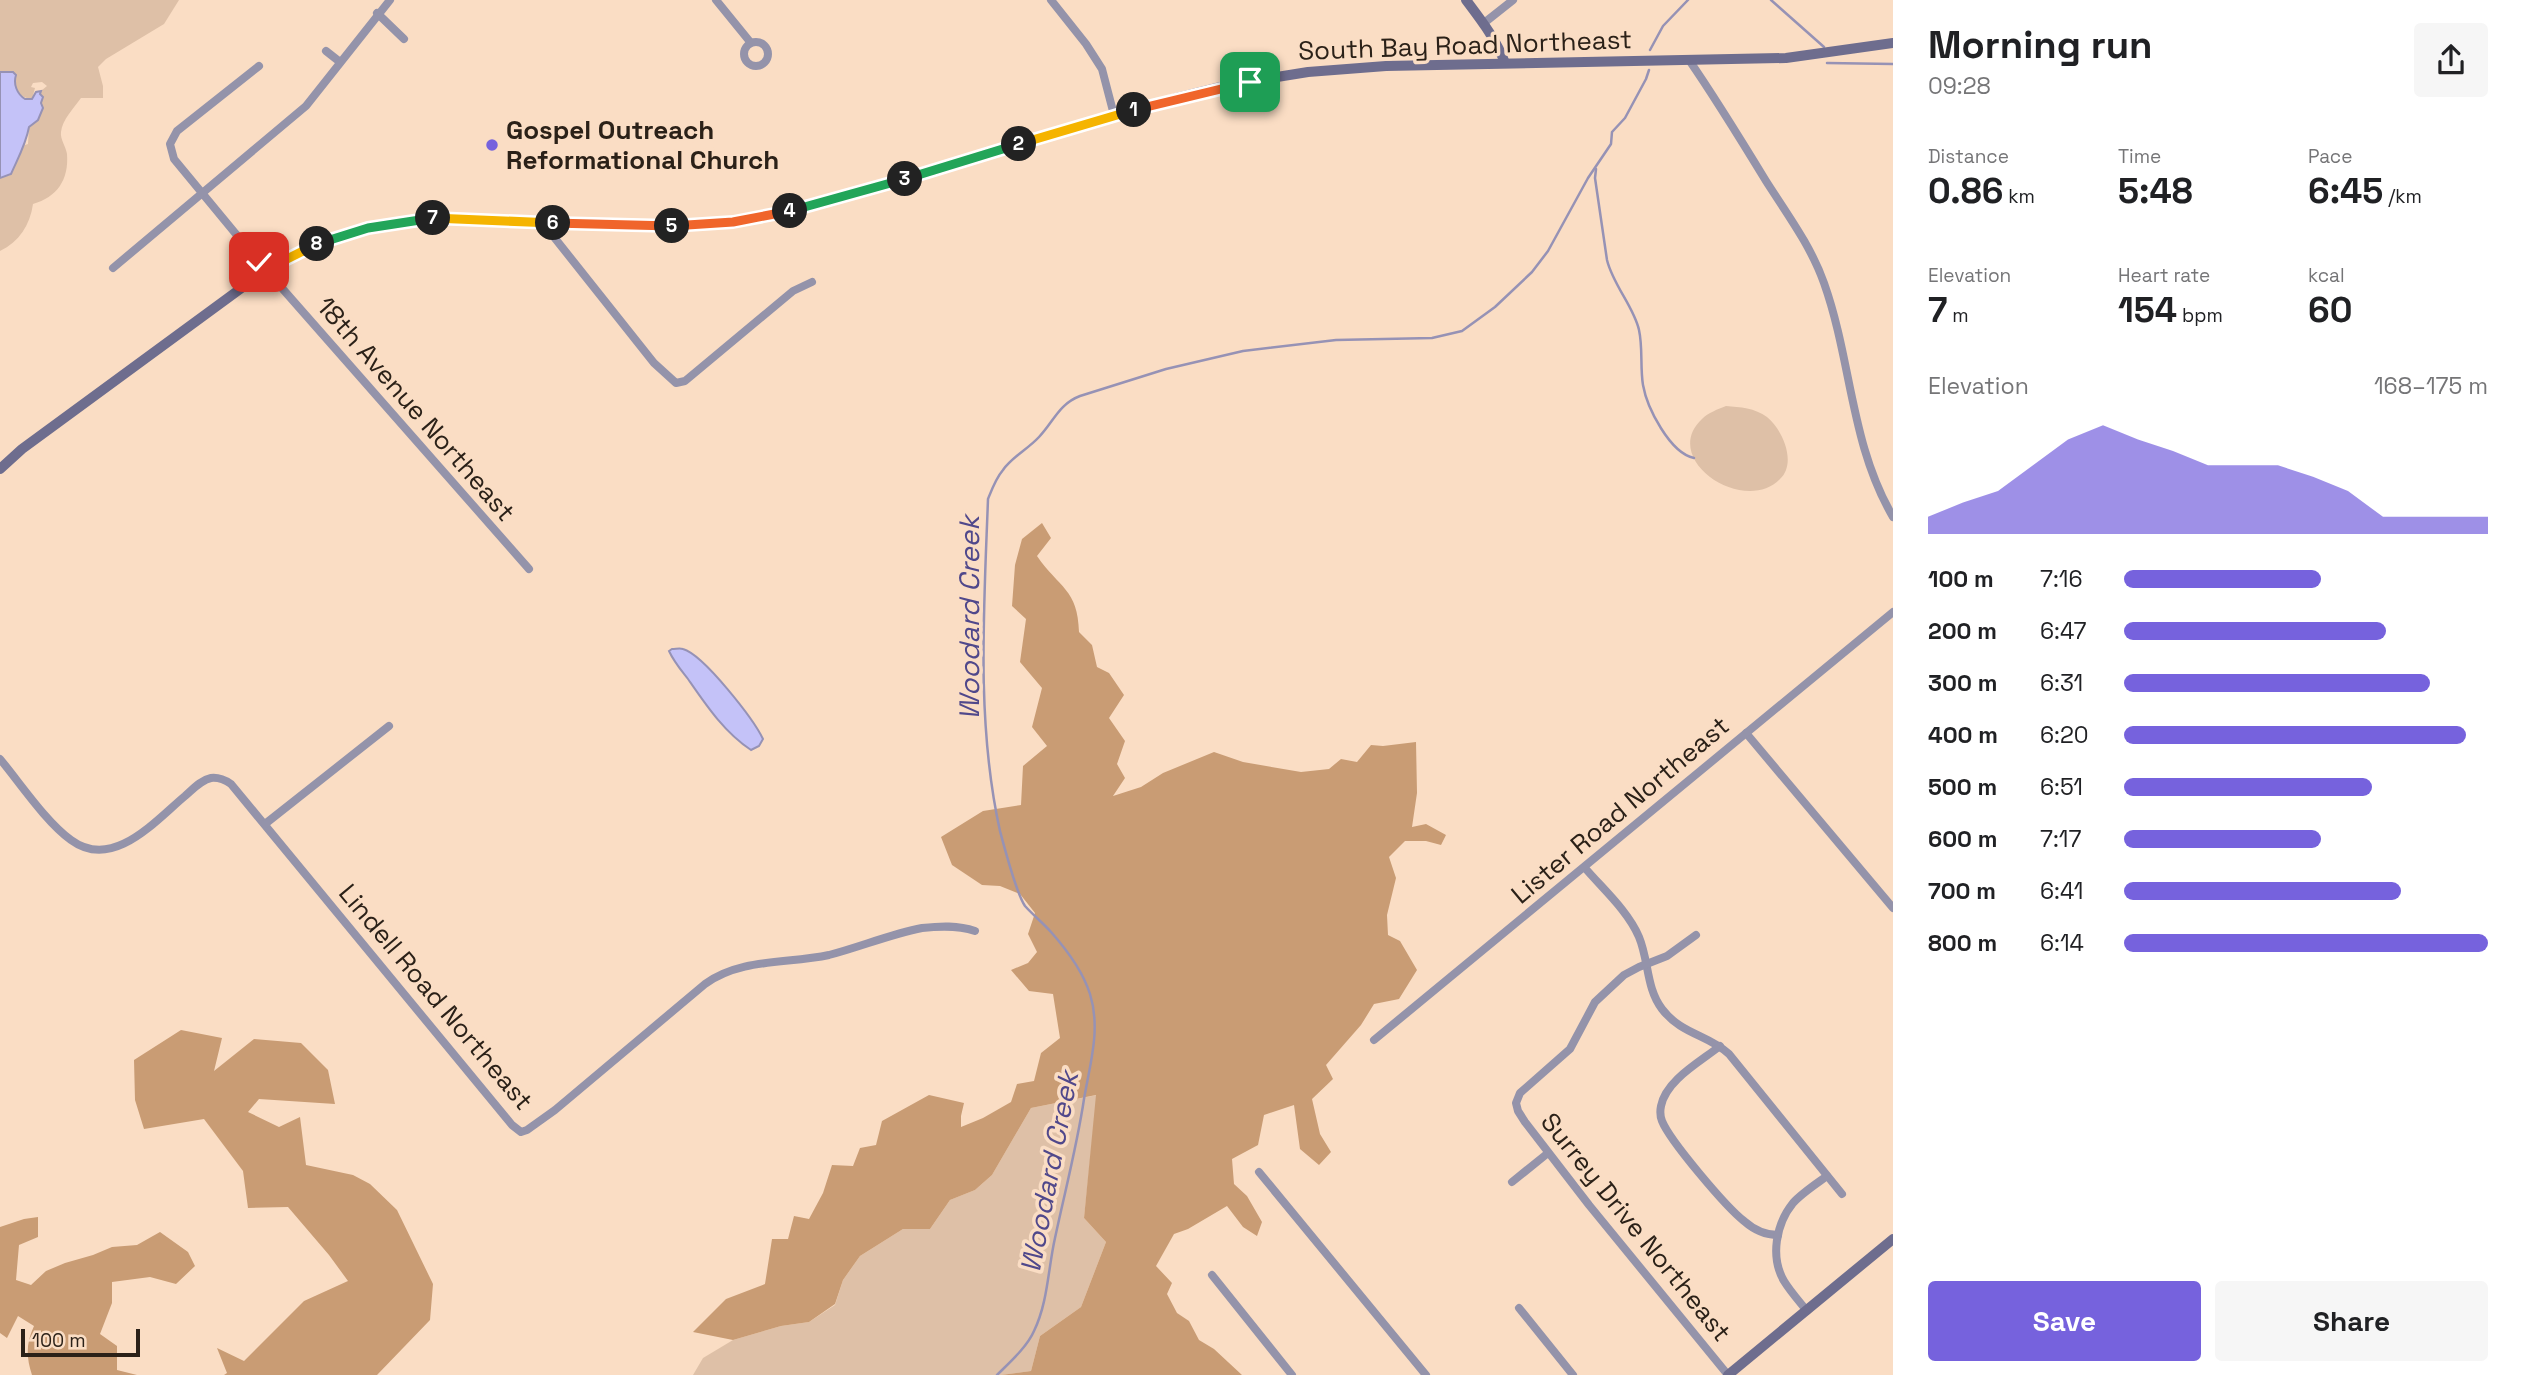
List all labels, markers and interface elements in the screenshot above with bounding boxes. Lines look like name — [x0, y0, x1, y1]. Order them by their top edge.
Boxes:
text: Morning run — [1928, 21, 2153, 69]
street label: South Bay Road Northeast — [1297, 22, 1633, 68]
button: share — [2414, 23, 2488, 97]
pin — [1220, 52, 1280, 112]
icon: arrive — [1231, 63, 1269, 101]
text: 09:28 — [1928, 71, 1991, 101]
pin: 1 — [1116, 92, 1152, 128]
text: 1 — [1129, 97, 1138, 122]
place label: Gospel Outreach Reformational Church — [506, 113, 779, 177]
pin: 2 — [1002, 127, 1036, 162]
text: 2 — [1013, 131, 1024, 156]
marker: Gospel Outreach Reformational Church — [484, 137, 500, 153]
text: Distance — [1928, 144, 2009, 169]
text: Time — [2118, 144, 2161, 169]
text: Pace — [2308, 144, 2352, 169]
pin: 3 — [888, 162, 922, 196]
text: 3 — [899, 166, 910, 191]
text: 0.86 — [1928, 169, 2003, 213]
text: 5:48 — [2118, 169, 2193, 213]
text: 6:45 — [2308, 169, 2383, 213]
text: km — [2003, 184, 2035, 209]
text: /km — [2383, 184, 2422, 209]
pin: 4 — [772, 194, 808, 228]
text: 4 — [783, 198, 796, 223]
pin: 7 — [416, 200, 450, 235]
text: 7 — [427, 205, 438, 230]
pin: 6 — [536, 206, 570, 241]
pin: 5 — [654, 208, 690, 244]
text: 6 — [547, 210, 558, 235]
text: 5 — [666, 213, 677, 238]
pin: 8 — [300, 226, 334, 262]
text: 8 — [311, 231, 322, 256]
pin — [229, 232, 289, 292]
icon: check — [240, 243, 278, 281]
text: Elevation — [1928, 263, 2011, 288]
text: Heart rate — [2118, 263, 2210, 288]
text: kcal — [2308, 263, 2345, 288]
text: 7 — [1928, 288, 1947, 332]
text: 154 — [2118, 288, 2177, 332]
text: 60 — [2308, 288, 2352, 332]
street label: 18th Avenue Northeast — [309, 290, 523, 528]
text: m — [1947, 303, 1969, 328]
text: bpm — [2177, 303, 2223, 328]
text: Elevation — [1928, 371, 2029, 401]
text: 168–175 m — [2374, 371, 2488, 401]
water label: Woodard Creek — [951, 513, 987, 720]
text: 100 m — [1928, 564, 1994, 594]
text: 7:16 — [2040, 564, 2082, 594]
text: 200 m — [1928, 616, 1997, 646]
text: 6:47 — [2040, 616, 2087, 646]
text: 300 m — [1928, 668, 1997, 698]
text: 6:31 — [2040, 668, 2083, 698]
street label: Lister Road Northeast — [1504, 709, 1736, 911]
text: 400 m — [1928, 720, 1998, 750]
text: 6:20 — [2040, 720, 2089, 750]
text: 500 m — [1928, 772, 1997, 802]
text: 6:51 — [2040, 772, 2083, 802]
text: 600 m — [1928, 824, 1998, 854]
text: 7:17 — [2040, 824, 2081, 854]
text: 700 m — [1928, 876, 1996, 906]
text: 6:41 — [2040, 876, 2083, 906]
street label: Lindell Road Northeast — [331, 877, 541, 1117]
text: 800 m — [1928, 928, 1997, 958]
text: 6:14 — [2040, 928, 2084, 958]
water label: Woodard Creek — [1012, 1065, 1087, 1276]
street label: Surrey Drive Northeast — [1533, 1106, 1739, 1348]
button: Save — [1928, 1281, 2201, 1361]
button: Share — [2215, 1281, 2488, 1361]
scale bar — [21, 1326, 140, 1358]
text: 100 m — [32, 1328, 86, 1353]

